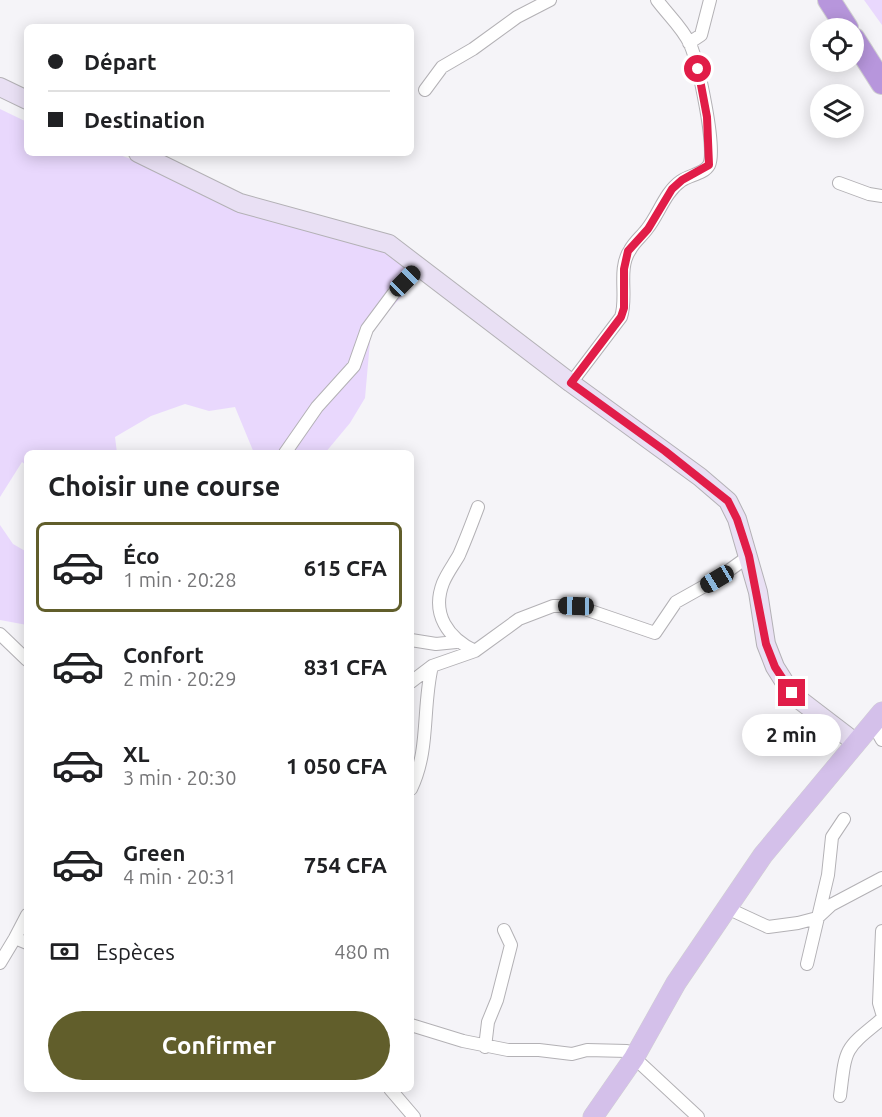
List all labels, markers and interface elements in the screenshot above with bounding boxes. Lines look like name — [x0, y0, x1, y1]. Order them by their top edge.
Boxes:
map controls — [810, 18, 864, 138]
button: locate — [810, 18, 864, 72]
text: Départ — [84, 49, 156, 74]
route start — [684, 55, 711, 82]
button: layers — [810, 84, 864, 138]
text: Destination — [84, 107, 205, 132]
car — [386, 262, 424, 300]
text: Choisir une course — [48, 471, 280, 501]
icon: car — [51, 540, 105, 594]
text: Éco — [123, 543, 160, 568]
text: 615 CFA — [304, 555, 387, 580]
car — [697, 562, 737, 596]
text: 1 min · 20:28 — [123, 568, 237, 591]
car — [558, 597, 594, 615]
icon: car — [51, 639, 105, 693]
text: Confort — [123, 642, 204, 667]
text: 831 CFA — [304, 654, 387, 679]
text: 2 min · 20:29 — [123, 667, 237, 690]
route end — [778, 679, 805, 706]
callout: 2 min — [742, 714, 842, 756]
text: 2 min — [766, 723, 817, 746]
icon: car — [51, 738, 105, 792]
text: XL — [123, 741, 150, 766]
text: 1 050 CFA — [286, 753, 387, 778]
text: 3 min · 20:30 — [123, 766, 237, 789]
icon: car — [51, 837, 105, 891]
text: Green — [123, 840, 185, 865]
text: 754 CFA — [304, 852, 387, 877]
text: 4 min · 20:31 — [123, 865, 237, 888]
icon: cash — [48, 935, 81, 968]
text: Espèces — [96, 939, 175, 964]
text: 480 m — [334, 940, 390, 963]
button: Confirmer — [48, 1011, 390, 1080]

